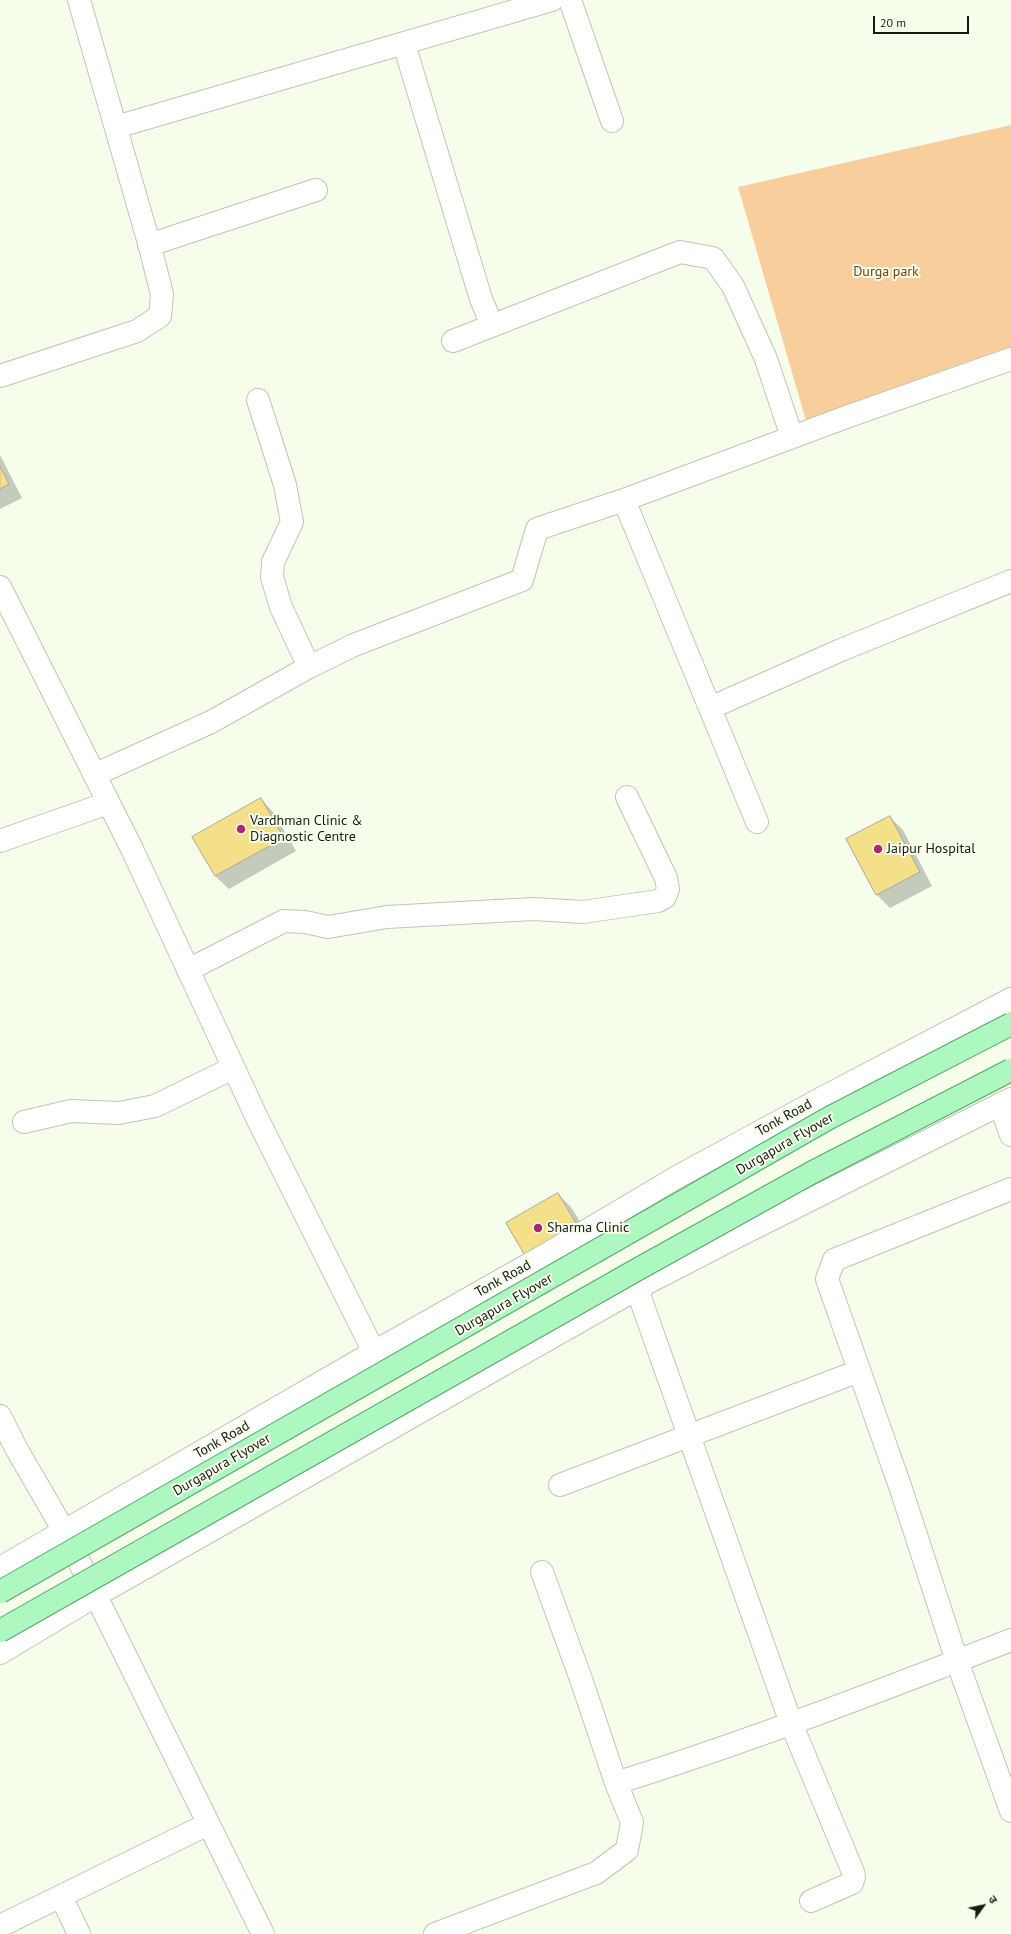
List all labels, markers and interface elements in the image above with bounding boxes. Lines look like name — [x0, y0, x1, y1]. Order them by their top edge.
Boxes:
scale bar — [875, 8, 971, 34]
text: 20 m — [880, 15, 906, 30]
park label: Durga park — [853, 264, 919, 280]
place label: Vardhman Clinic & Diagnostic Centre — [250, 813, 363, 846]
marker: Vardhman Clinic & Diagnostic Centre — [235, 823, 247, 835]
place label: Jaipur Hospital — [887, 841, 975, 857]
marker: Jaipur Hospital — [872, 843, 884, 855]
street label: Tonk Road — [753, 1096, 815, 1140]
street label: Durgapura Flyover — [733, 1109, 837, 1179]
place label: Sharma Clinic — [547, 1220, 629, 1236]
marker: Sharma Clinic — [532, 1222, 544, 1234]
street label: Tonk Road — [472, 1257, 534, 1301]
street label: Durgapura Flyover — [452, 1270, 556, 1340]
street label: Tonk Road — [191, 1417, 253, 1463]
street label: Durgapura Flyover — [170, 1430, 274, 1500]
north arrow — [963, 1886, 1003, 1926]
text: उ — [985, 1893, 1001, 1906]

